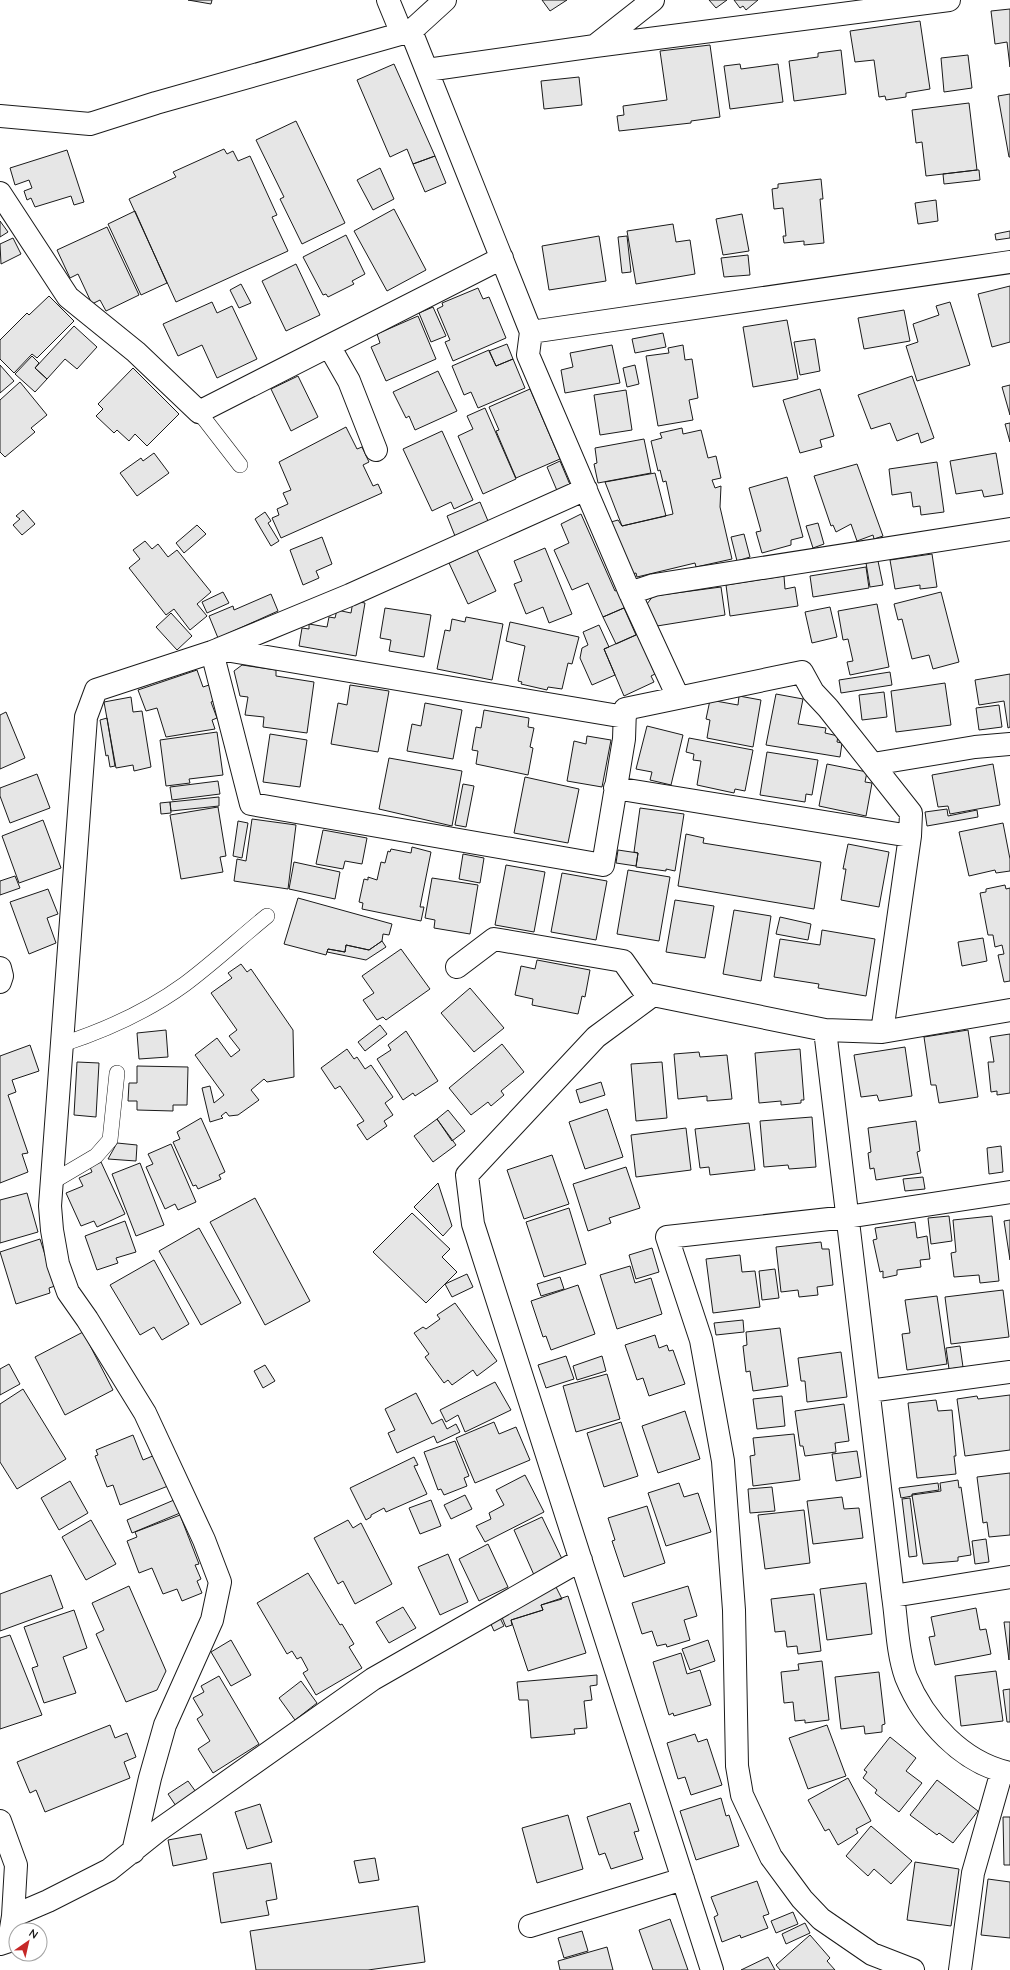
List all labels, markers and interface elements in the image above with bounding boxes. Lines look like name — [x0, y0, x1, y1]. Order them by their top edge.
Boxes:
north arrow — [8, 1922, 48, 1962]
text: N — [26, 1926, 41, 1942]

